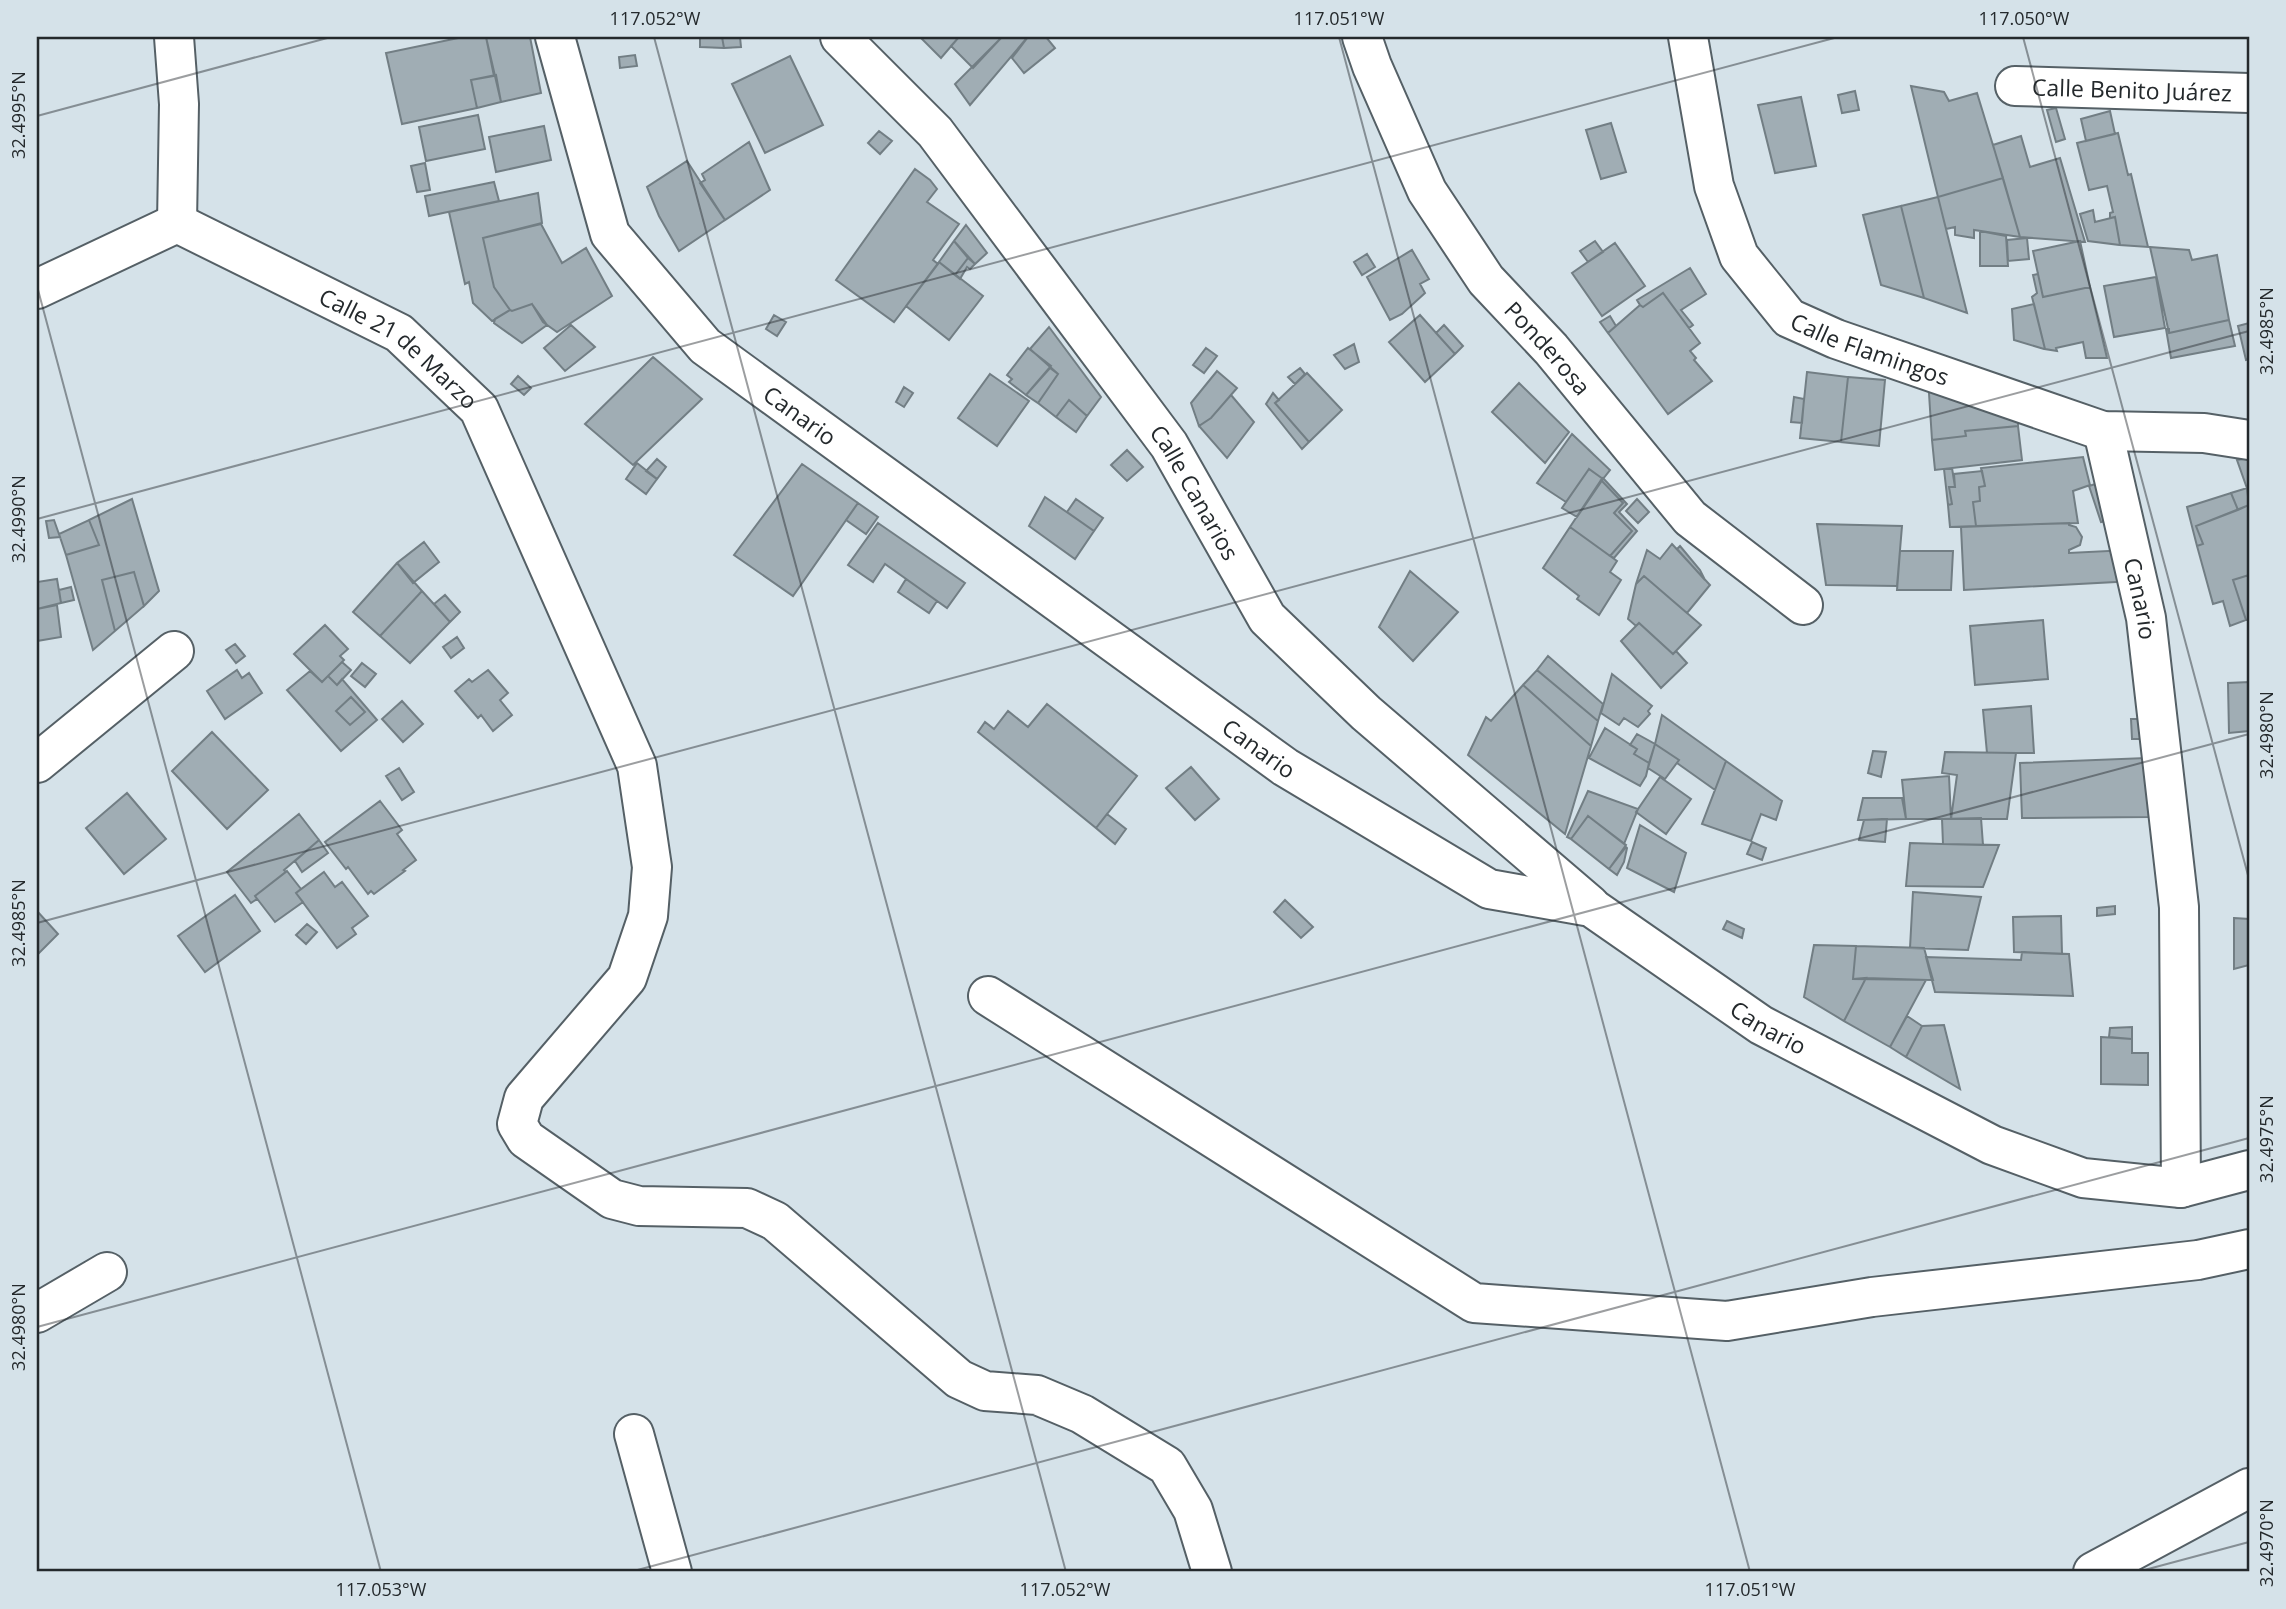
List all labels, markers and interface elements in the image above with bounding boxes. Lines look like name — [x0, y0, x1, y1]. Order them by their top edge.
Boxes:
text: 117.052°W — [610, 6, 701, 30]
text: 117.051°W — [1294, 6, 1385, 30]
text: 117.050°W — [1979, 6, 2070, 30]
text: 32.4995°N — [6, 71, 30, 159]
street label: Calle Benito Juárez — [2032, 71, 2232, 108]
street label: Calle 21 de Marzo — [314, 280, 485, 416]
text: 32.4985°N — [2254, 287, 2278, 375]
street label: Ponderosa — [1498, 294, 1598, 402]
street label: Calle Flamingos — [1786, 305, 1953, 393]
street label: Canario — [757, 378, 843, 452]
street label: Calle Canarios — [1143, 418, 1247, 566]
text: 32.4990°N — [6, 475, 30, 563]
street label: Canario — [2117, 554, 2164, 641]
text: 32.4980°N — [2254, 691, 2278, 779]
street label: Canario — [1216, 711, 1301, 786]
text: 32.4985°N — [6, 879, 30, 967]
street label: Canario — [1724, 993, 1812, 1062]
text: 32.4975°N — [2254, 1095, 2278, 1183]
text: 32.4980°N — [6, 1283, 30, 1371]
text: 32.4970°N — [2254, 1499, 2278, 1587]
text: 117.053°W — [336, 1577, 427, 1601]
text: 117.052°W — [1020, 1577, 1111, 1601]
text: 117.051°W — [1705, 1577, 1796, 1601]

